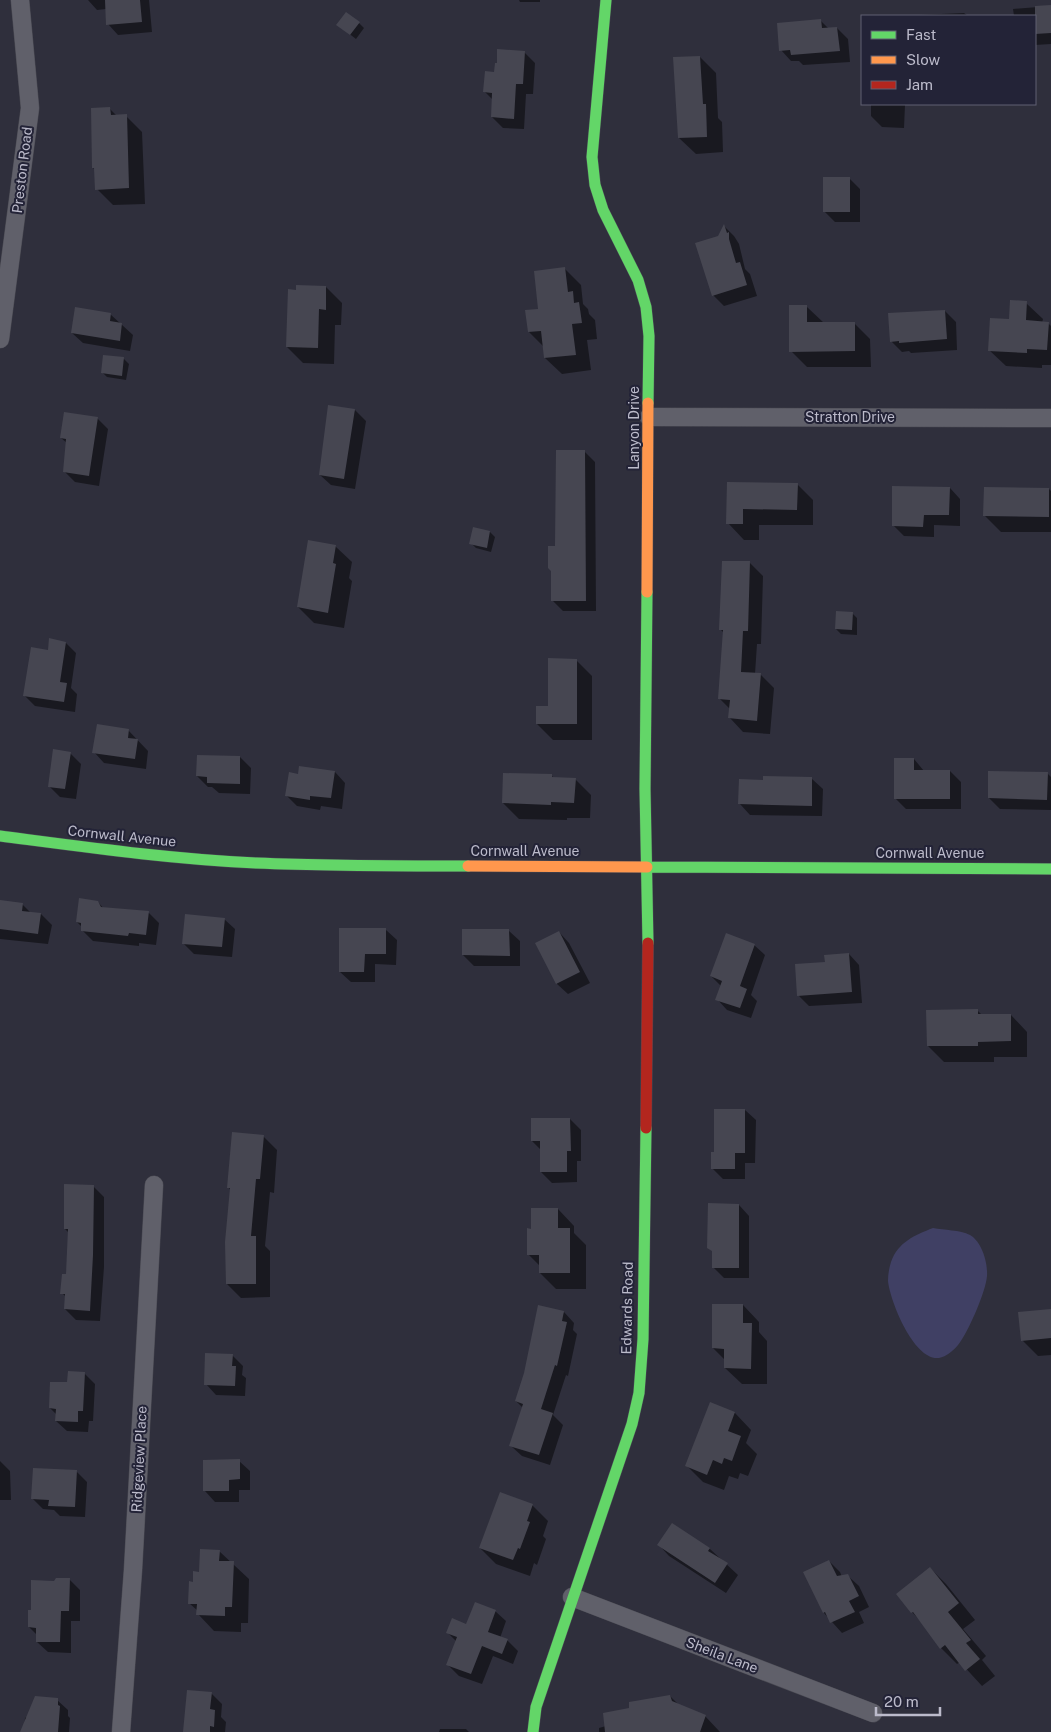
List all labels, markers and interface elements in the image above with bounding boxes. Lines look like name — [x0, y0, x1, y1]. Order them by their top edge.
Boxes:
legend — [861, 15, 1036, 105]
text: Fast — [906, 26, 936, 43]
text: Slow — [906, 51, 941, 68]
text: Jam — [906, 76, 933, 93]
street label: Preston Road — [9, 126, 35, 214]
street label: Lanyon Drive — [626, 386, 642, 470]
street label: Stratton Drive — [805, 409, 895, 425]
street label: Cornwall Avenue — [67, 822, 177, 850]
street label: Cornwall Avenue — [470, 843, 580, 859]
street label: Cornwall Avenue — [875, 845, 985, 861]
street label: Edwards Road — [618, 1261, 636, 1355]
street label: Ridgeview Place — [128, 1405, 150, 1513]
street label: Sheila Lane — [684, 1634, 760, 1676]
scale bar — [876, 1684, 940, 1716]
text: 20 m — [884, 1693, 919, 1710]

